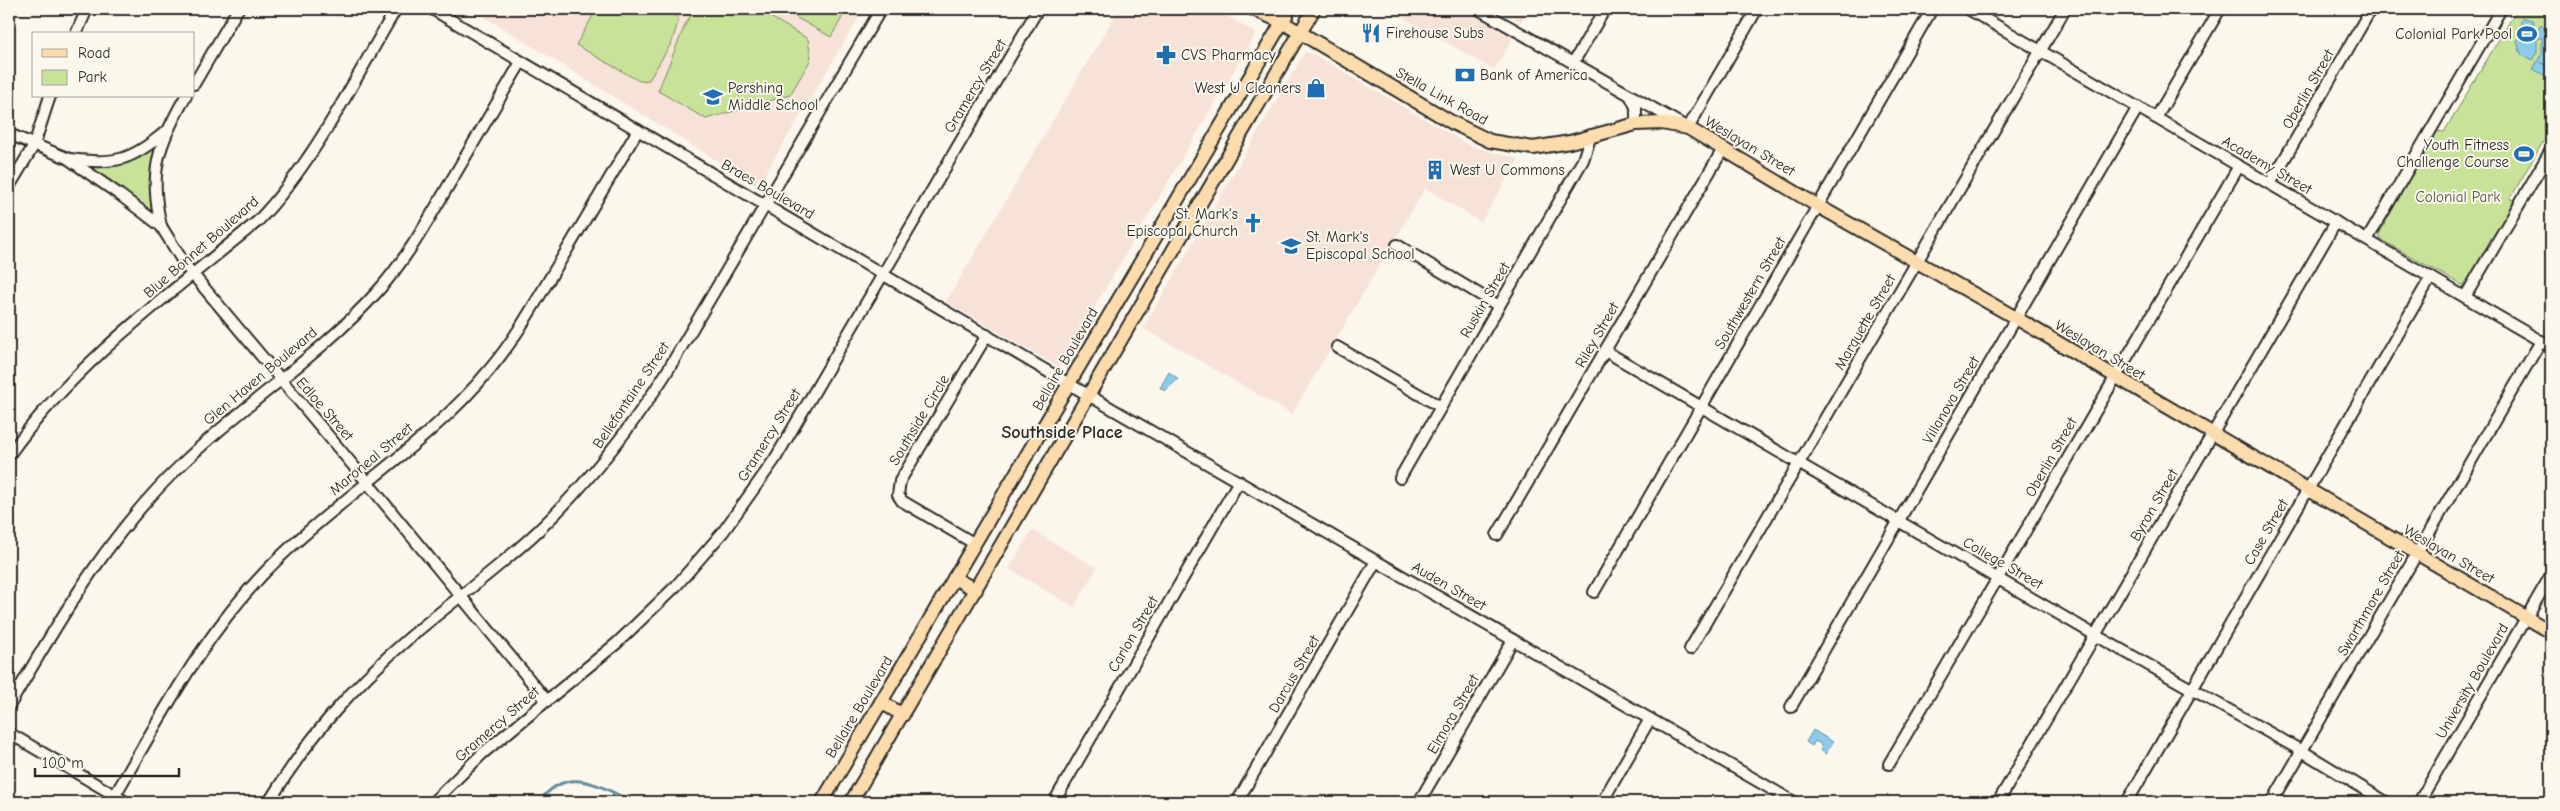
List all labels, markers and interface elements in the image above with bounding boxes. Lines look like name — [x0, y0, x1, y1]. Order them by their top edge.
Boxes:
restaurant icon: Firehouse Subs — [1360, 22, 1382, 44]
sports icon: Colonial Park Pool — [2516, 23, 2538, 45]
place label: Firehouse Subs — [1386, 24, 1484, 42]
place label: Colonial Park Pool — [2395, 25, 2512, 43]
legend — [32, 32, 195, 98]
street label: Gramercy Street — [940, 35, 1010, 136]
text: Road — [78, 44, 110, 62]
pharmacy icon: CVS Pharmacy — [1155, 44, 1177, 66]
street label: Oberlin Street — [2278, 45, 2338, 132]
place label: CVS Pharmacy — [1181, 46, 1276, 64]
street label: Stella Link Road — [1393, 63, 1491, 129]
bank icon: Bank of America — [1454, 64, 1476, 86]
place label: Bank of America — [1480, 66, 1588, 84]
text: Park — [78, 68, 107, 86]
shop icon: West U Cleaners — [1305, 77, 1327, 99]
place label: Pershing Middle School — [728, 79, 818, 114]
place label: West U Cleaners — [1195, 79, 1301, 97]
school or university icon: Pershing Middle School — [702, 86, 724, 108]
street label: Weslayan Street — [1702, 112, 1799, 180]
street label: Academy Street — [2219, 132, 2316, 198]
place label: Youth Fitness Challenge Course — [2397, 136, 2509, 171]
sports icon: Youth Fitness Challenge Course — [2513, 143, 2535, 165]
street label: Braes Boulevard — [718, 155, 818, 223]
building icon: West U Commons — [1424, 159, 1446, 181]
place label: West U Commons — [1450, 161, 1565, 179]
park label: Colonial Park — [2416, 188, 2501, 206]
street label: Blue Bonnet Boulevard — [140, 192, 262, 302]
place label: St. Mark's Episcopal Church — [1127, 205, 1238, 240]
church icon: St. Mark's Episcopal Church — [1242, 212, 1264, 234]
place label: St. Mark's Episcopal School — [1306, 228, 1414, 263]
street label: Southwestern Street — [1710, 233, 1790, 352]
school or university icon: St. Mark's Episcopal School — [1280, 235, 1302, 257]
street label: Ruskin Street — [1456, 258, 1514, 341]
street label: Marquette Street — [1830, 270, 1900, 373]
street label: Riley Street — [1571, 299, 1623, 371]
street label: Bellaire Boulevard — [1028, 304, 1102, 414]
street label: Weslayan Street — [2052, 316, 2149, 384]
street label: Glen Haven Boulevard — [199, 323, 321, 429]
street label: Bellefontaine Street — [589, 338, 674, 452]
street label: Villanova Street — [1919, 352, 1984, 447]
street label: Southside Circle — [885, 371, 953, 469]
street label: Edloe Street — [293, 374, 358, 445]
street label: Gramercy Street — [733, 385, 805, 485]
street label: Oberlin Street — [2021, 413, 2081, 500]
street label: Maroneal Street — [326, 418, 417, 499]
district label: Southside Place — [1001, 422, 1123, 443]
street label: Byron Street — [2126, 465, 2182, 544]
street label: Case Street — [2240, 495, 2292, 568]
street label: Weslayan Street — [2400, 521, 2498, 588]
street label: College Street — [1960, 533, 2047, 593]
street label: Swarthmore Street — [2333, 546, 2409, 659]
street label: Auden Street — [1409, 558, 1490, 615]
street label: Carlon Street — [1104, 592, 1162, 675]
street label: University Boulevard — [2432, 620, 2512, 742]
street label: Darcus Street — [1265, 631, 1324, 716]
street label: Bellaire Boulevard — [822, 653, 896, 761]
street label: Elmora Street — [1423, 671, 1483, 757]
street label: Gramercy Street — [451, 682, 543, 766]
scale bar — [35, 746, 179, 778]
text: 100 m — [42, 754, 84, 772]

